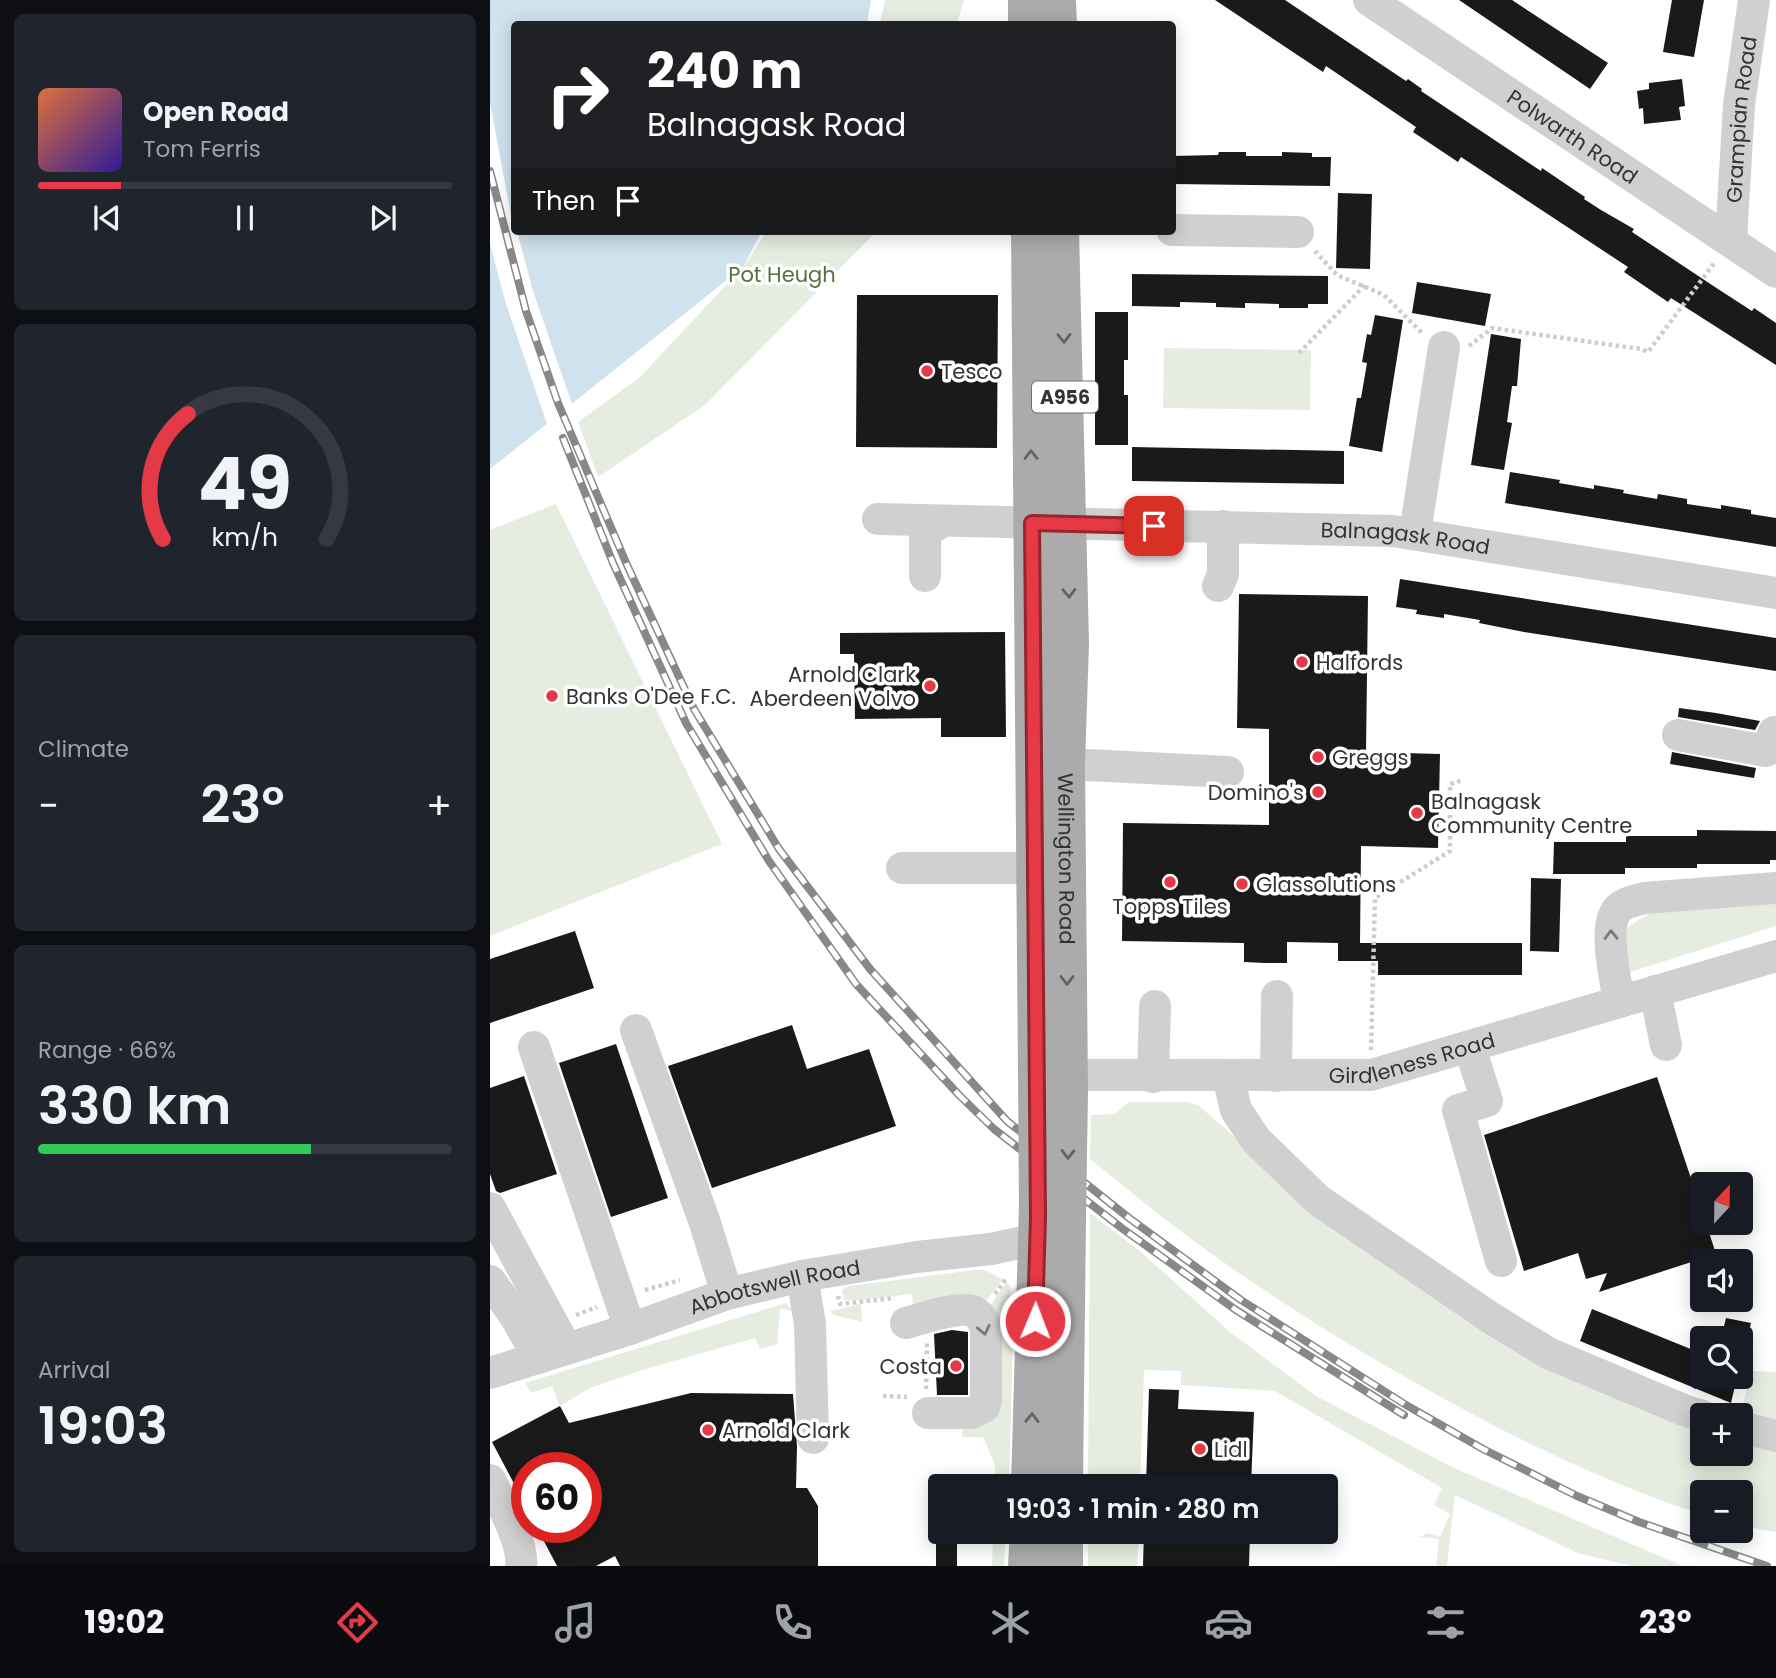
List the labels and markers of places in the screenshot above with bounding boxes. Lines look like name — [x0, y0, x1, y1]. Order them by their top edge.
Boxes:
place label: Tesco — [941, 357, 1003, 386]
marker: Tesco — [919, 363, 935, 379]
pin — [1124, 496, 1184, 556]
place label: Halfords — [1316, 648, 1403, 677]
marker: Halfords — [1294, 654, 1310, 670]
place label: Arnold Clark Aberdeen Volvo — [749, 660, 916, 713]
marker: Arnold Clark Aberdeen Volvo — [922, 678, 938, 694]
place label: Banks O'Dee F.C. — [566, 682, 736, 711]
marker: Banks O'Dee F.C. — [544, 688, 560, 704]
place label: Greggs — [1332, 743, 1409, 772]
marker: Greggs — [1310, 749, 1326, 765]
place label: Domino's — [1208, 778, 1304, 807]
marker: Domino's — [1310, 784, 1326, 800]
place label: Balnagask Community Centre — [1431, 787, 1632, 840]
marker: Balnagask Community Centre — [1409, 805, 1425, 821]
place label: Glassolutions — [1256, 870, 1396, 899]
marker: Topps Tiles — [1162, 874, 1178, 890]
marker: Glassolutions — [1234, 876, 1250, 892]
place label: Topps Tiles — [1112, 892, 1228, 921]
place label: Costa — [880, 1352, 942, 1381]
marker: Costa — [948, 1358, 964, 1374]
place label: Arnold Clark — [722, 1416, 850, 1445]
marker: Arnold Clark — [700, 1422, 716, 1438]
place label: Lidl — [1214, 1435, 1248, 1464]
marker: Lidl — [1192, 1441, 1208, 1457]

